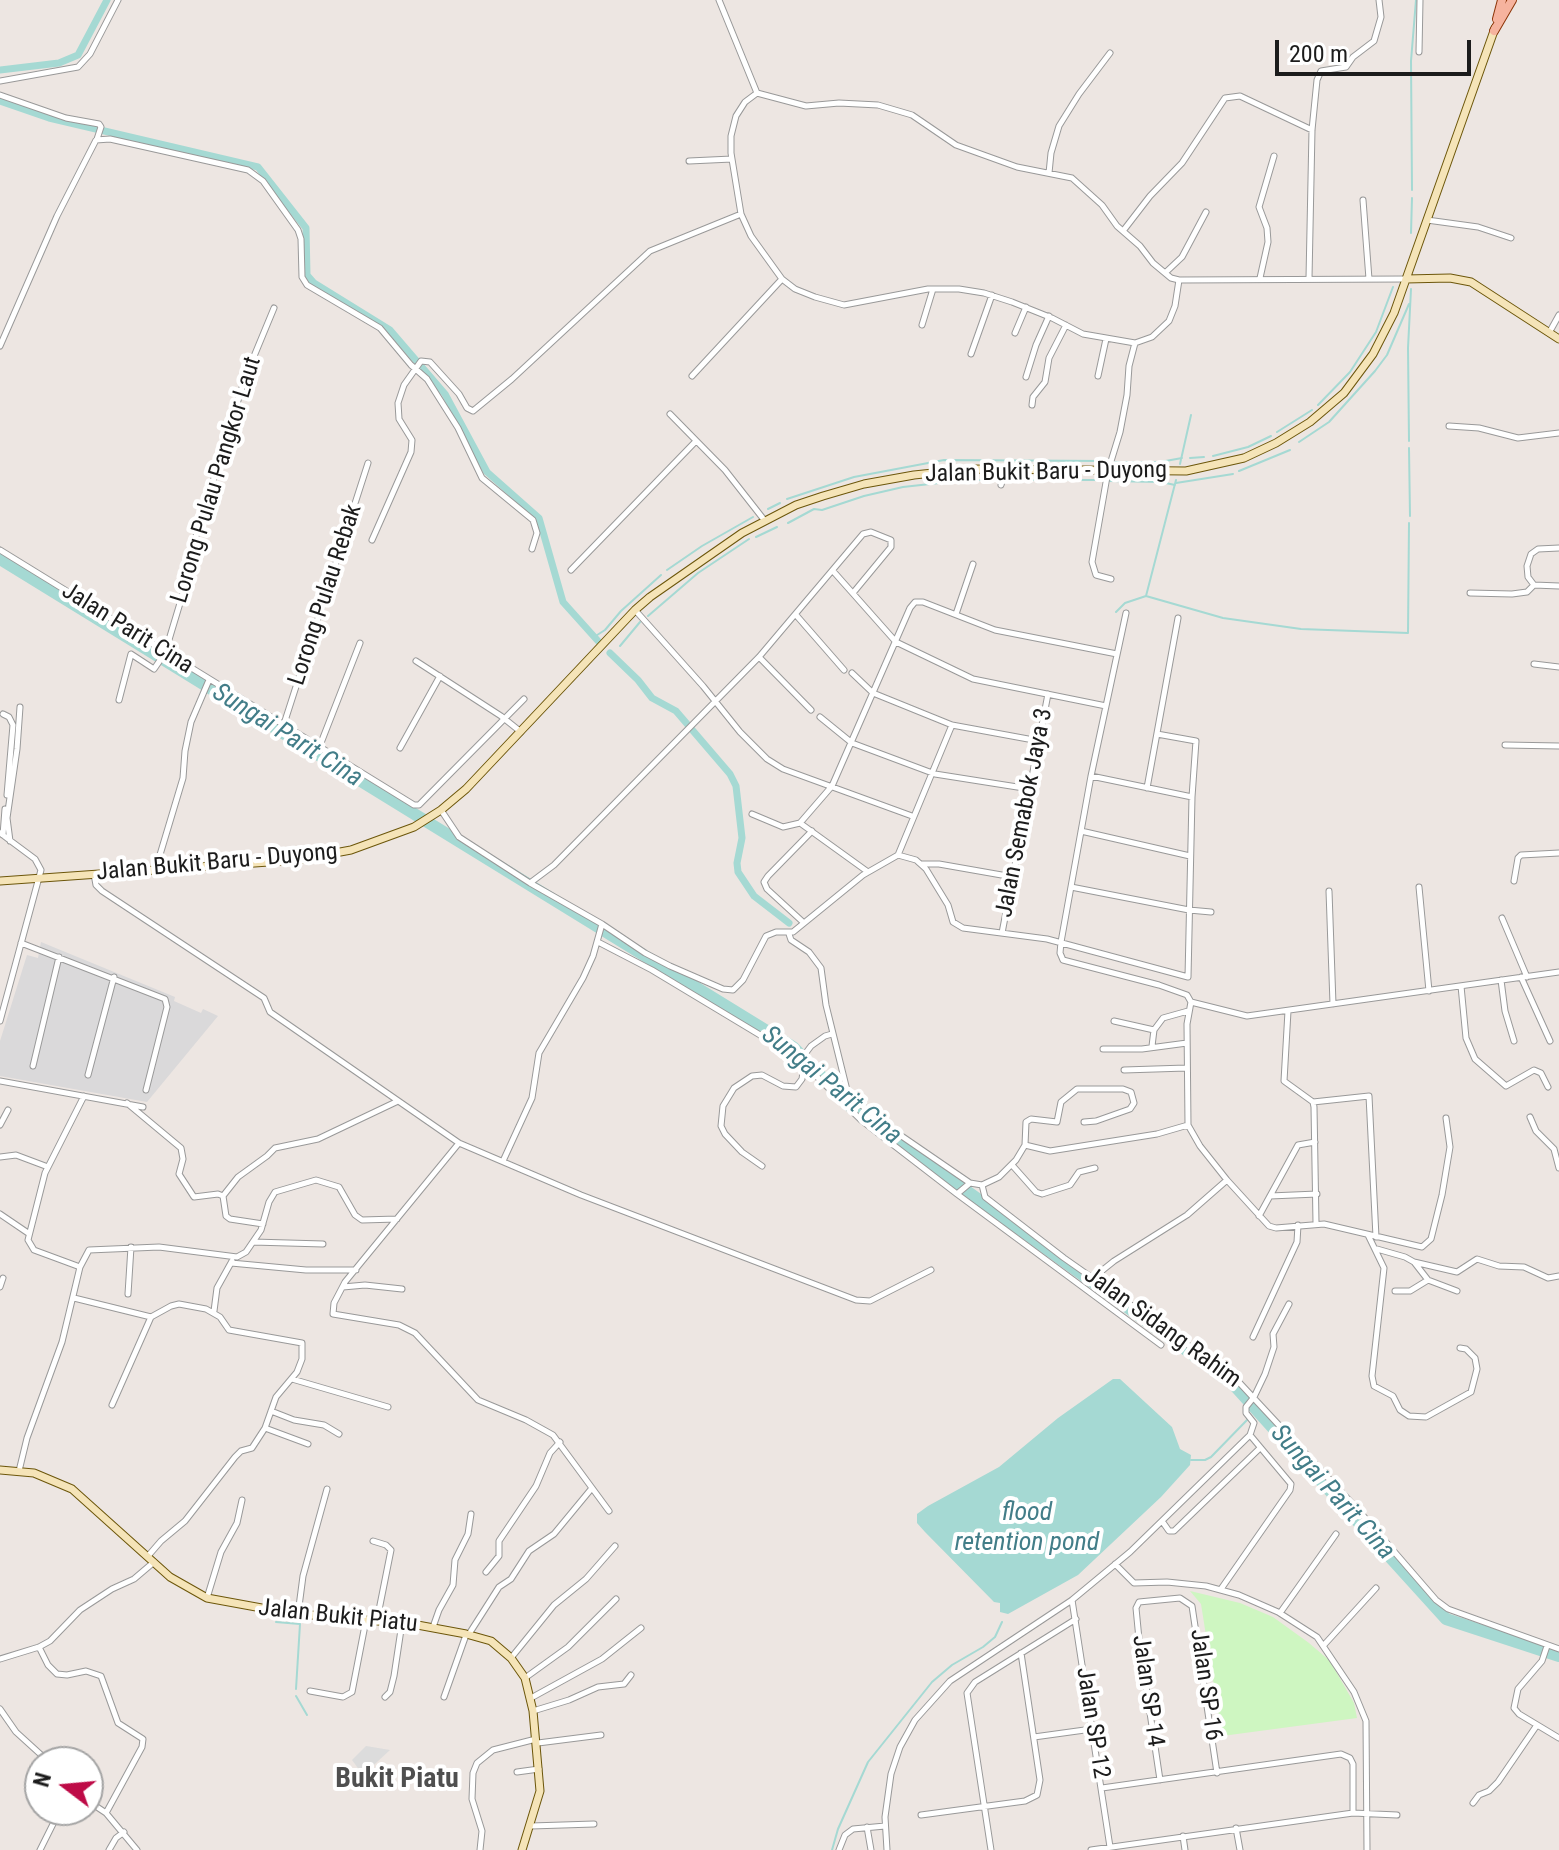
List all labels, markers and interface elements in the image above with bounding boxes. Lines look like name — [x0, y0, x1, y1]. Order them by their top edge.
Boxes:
scale bar — [1279, 24, 1475, 74]
text: 200 m — [1289, 40, 1348, 68]
street label: Lorong Pulau Pangkor Laut — [166, 353, 268, 607]
street label: Jalan Bukit Baru - Duyong — [925, 456, 1167, 490]
street label: Lorong Pulau Rebak — [283, 501, 369, 689]
street label: Jalan Parit Cina — [56, 577, 198, 681]
water label: Sungai Parit Cina — [206, 677, 368, 795]
street label: Jalan Semabok Jaya 3 — [991, 706, 1059, 920]
street label: Jalan Bukit Baru - Duyong — [95, 838, 339, 888]
water label: Sungai Parit Cina — [755, 1020, 907, 1152]
street label: Jalan Sidang Rahim — [1078, 1261, 1246, 1395]
water label: Sungai Parit Cina — [1263, 1419, 1401, 1567]
water label: flood retention pond — [955, 1497, 1099, 1558]
street label: Jalan Bukit Piatu — [257, 1594, 419, 1640]
street label: Jalan SP 16 — [1183, 1627, 1227, 1743]
street label: Jalan SP 14 — [1125, 1633, 1169, 1749]
street label: Jalan SP 12 — [1069, 1665, 1115, 1781]
north arrow — [24, 1746, 104, 1826]
district label: Bukit Piatu — [335, 1763, 459, 1797]
text: N — [28, 1770, 56, 1790]

